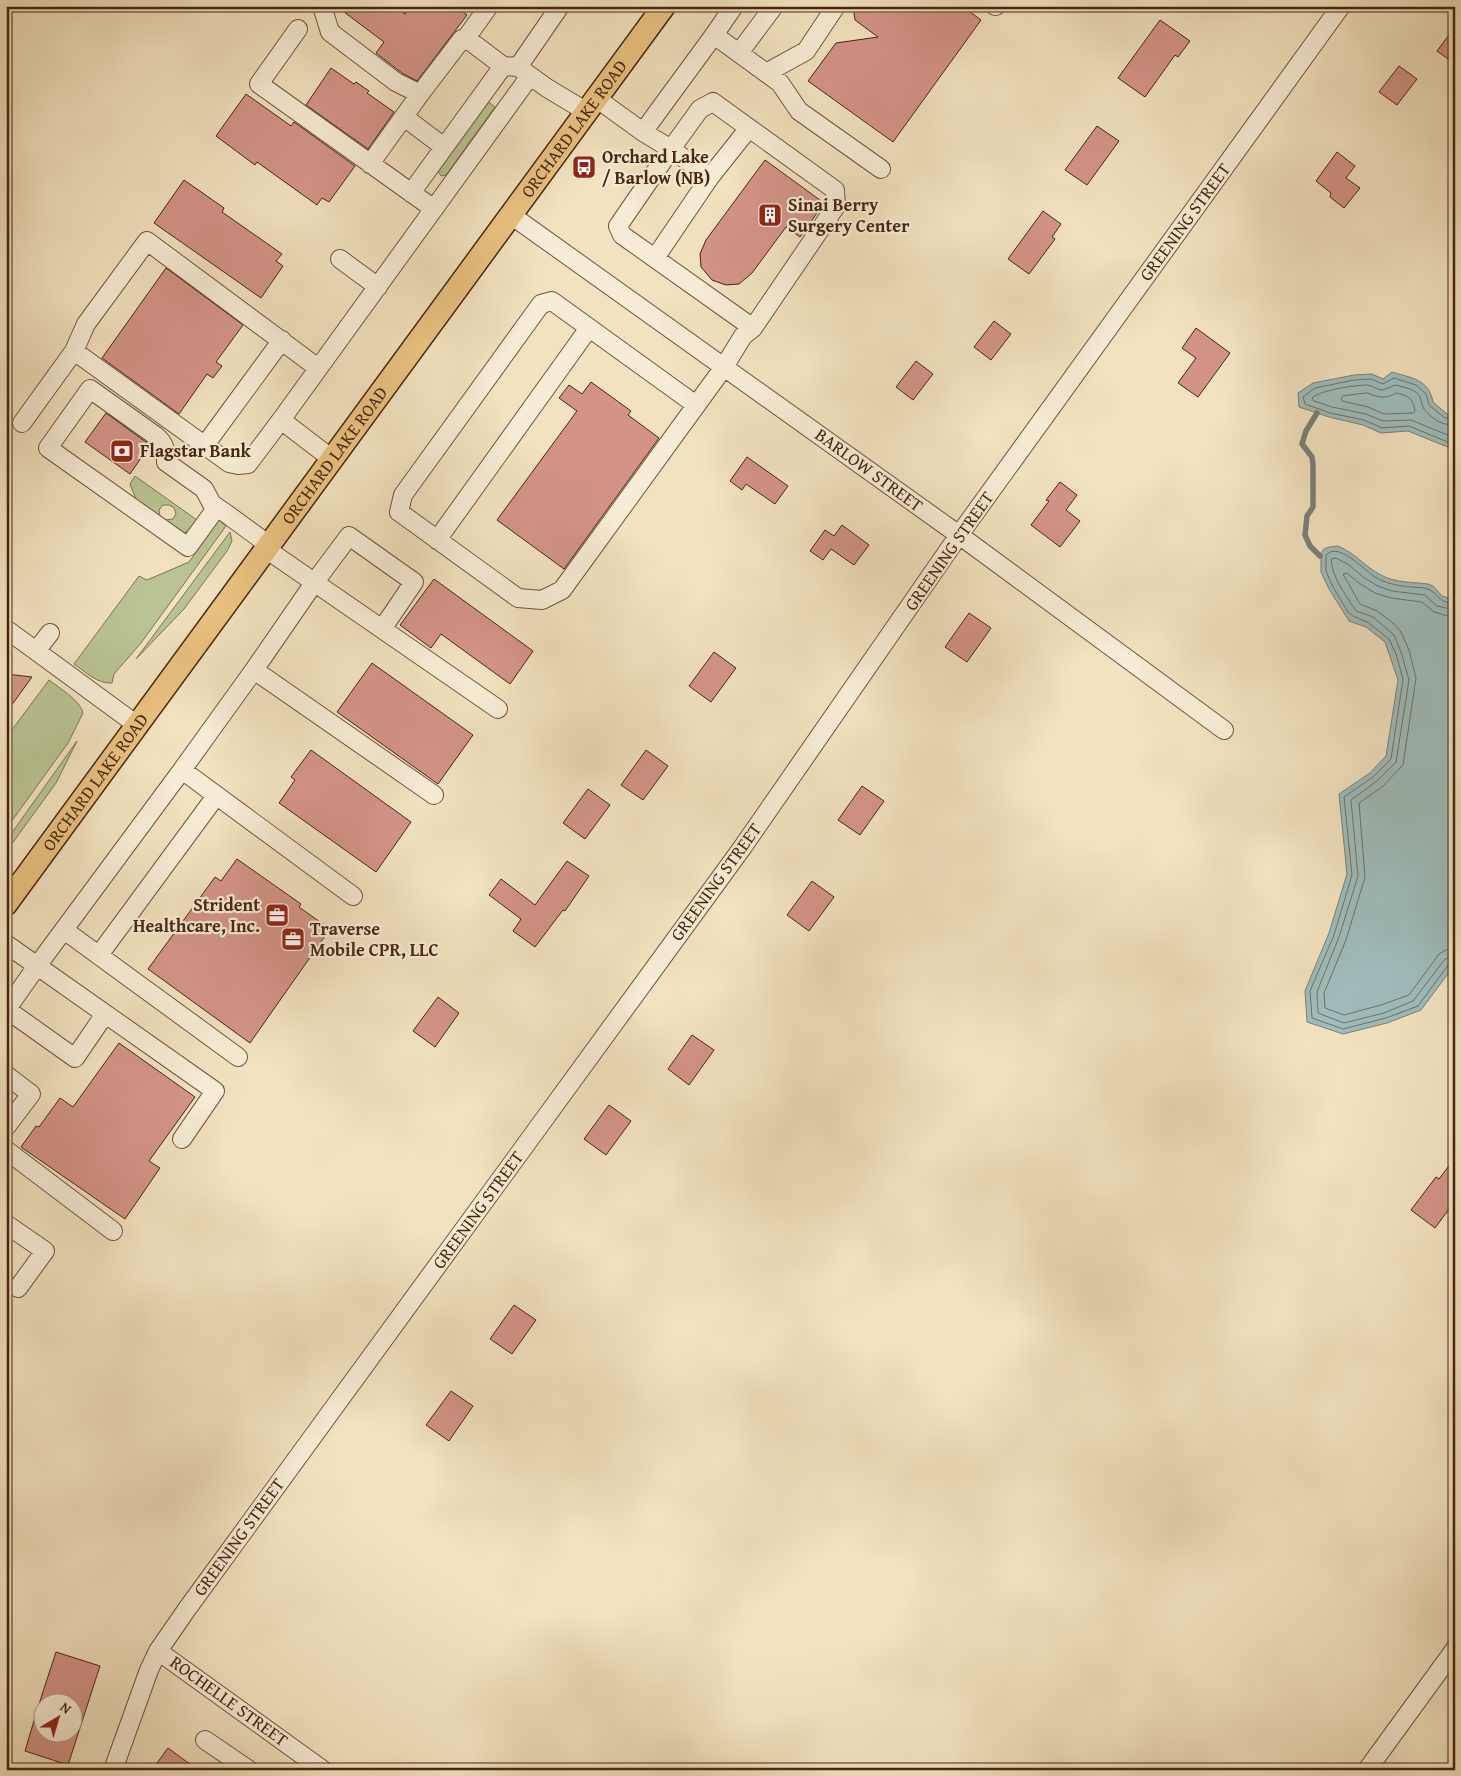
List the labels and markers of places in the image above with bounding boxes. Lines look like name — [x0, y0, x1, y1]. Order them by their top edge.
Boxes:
place label: Orchard Lake / Barlow (NB) — [602, 143, 710, 191]
bus stop icon: Orchard Lake / Barlow (NB) — [571, 154, 597, 180]
place label: Sinai Berry Surgery Center — [788, 191, 910, 239]
building icon: Sinai Berry Surgery Center — [757, 202, 783, 228]
place label: Flagstar Bank — [140, 437, 252, 464]
bank icon: Flagstar Bank — [109, 438, 135, 464]
place label: Strident Healthcare, Inc. — [133, 891, 260, 939]
office icon: Strident Healthcare, Inc. — [264, 902, 290, 928]
place label: Traverse Mobile CPR, LLC — [310, 915, 439, 963]
office icon: Traverse Mobile CPR, LLC — [280, 926, 306, 952]

